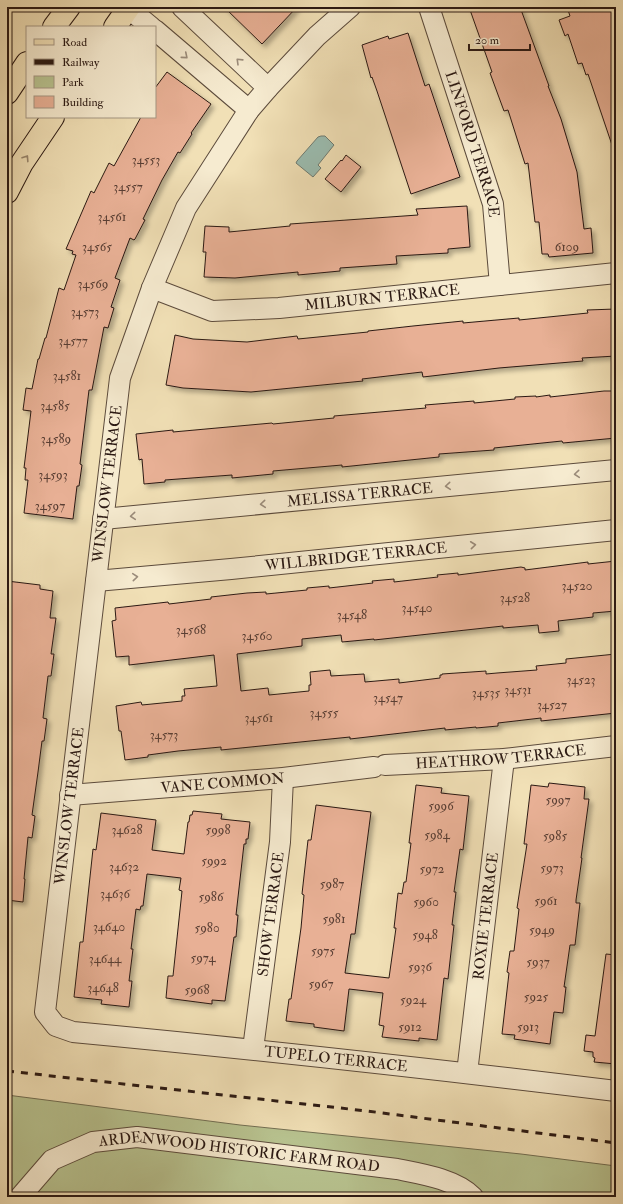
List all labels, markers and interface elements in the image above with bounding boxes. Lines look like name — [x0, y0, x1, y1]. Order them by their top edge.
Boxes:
legend — [26, 26, 156, 118]
scale bar — [469, 26, 530, 52]
text: 20 m — [475, 33, 500, 48]
text: Road — [62, 35, 87, 50]
one-way arrow — [180, 51, 187, 58]
text: Railway — [62, 55, 100, 70]
one-way arrow — [236, 58, 244, 66]
street label: LINFORD TERRACE — [440, 69, 503, 218]
text: Park — [62, 75, 84, 90]
text: Building — [62, 95, 105, 110]
house number: 34553 — [132, 152, 160, 168]
one-way arrow — [21, 155, 28, 162]
house number: 34557 — [113, 179, 143, 195]
house number: 34561 — [98, 209, 127, 225]
house number: 34565 — [82, 239, 112, 255]
house number: 6109 — [555, 239, 579, 255]
house number: 34569 — [78, 276, 108, 292]
street label: MILBURN TERRACE — [304, 280, 461, 315]
house number: 34573 — [71, 304, 99, 320]
house number: 34577 — [58, 333, 88, 349]
house number: 34581 — [53, 368, 82, 384]
house number: 34585 — [40, 398, 70, 414]
street label: WINSLOW TERRACE — [88, 404, 127, 565]
house number: 34589 — [41, 431, 71, 447]
house number: 34593 — [38, 467, 68, 483]
one-way arrow — [574, 469, 580, 478]
street label: MELISSA TERRACE — [286, 479, 434, 511]
one-way arrow — [445, 481, 451, 490]
house number: 34597 — [35, 498, 65, 514]
one-way arrow — [260, 499, 266, 508]
one-way arrow — [130, 512, 136, 521]
street label: WILLBRIDGE TERRACE — [263, 538, 448, 576]
one-way arrow — [470, 540, 476, 549]
one-way arrow — [132, 573, 138, 582]
house number: 34520 — [562, 578, 592, 594]
house number: 34528 — [500, 590, 530, 606]
house number: 34540 — [401, 600, 433, 616]
house number: 34548 — [337, 607, 367, 623]
house number: 34568 — [176, 622, 206, 638]
house number: 34560 — [242, 628, 272, 644]
house number: 34523 — [566, 672, 596, 688]
house number: 34531 — [504, 682, 532, 698]
house number: 34535 — [472, 685, 500, 701]
house number: 34547 — [373, 690, 403, 706]
house number: 34527 — [537, 697, 567, 713]
house number: 34555 — [309, 705, 339, 721]
house number: 34561 — [245, 710, 274, 726]
street label: WINSLOW TERRACE — [50, 726, 89, 887]
house number: 34573 — [150, 727, 178, 743]
street label: HEATHROW TERRACE — [415, 741, 587, 773]
street label: VANE COMMON — [160, 769, 286, 798]
house number: 5997 — [546, 792, 571, 808]
house number: 5996 — [428, 798, 455, 814]
house number: 34628 — [111, 822, 143, 838]
house number: 5998 — [205, 822, 231, 838]
house number: 5984 — [424, 827, 451, 843]
house number: 5985 — [543, 828, 567, 844]
street label: SHOW TERRACE — [254, 851, 289, 978]
street label: ROXIE TERRACE — [469, 851, 503, 981]
house number: 5992 — [201, 853, 227, 869]
house number: 34632 — [109, 859, 139, 875]
house number: 5973 — [540, 860, 564, 876]
house number: 5972 — [420, 861, 445, 877]
house number: 5987 — [320, 876, 344, 892]
house number: 34636 — [100, 886, 131, 902]
house number: 5986 — [198, 889, 225, 905]
house number: 5961 — [534, 893, 558, 909]
house number: 5960 — [413, 894, 439, 910]
house number: 5981 — [322, 911, 346, 927]
house number: 34640 — [93, 919, 125, 935]
house number: 5980 — [194, 920, 220, 936]
house number: 5949 — [529, 922, 555, 938]
house number: 5948 — [412, 927, 438, 943]
house number: 5975 — [311, 943, 335, 959]
house number: 5974 — [191, 950, 216, 966]
house number: 34644 — [89, 951, 122, 967]
house number: 5937 — [526, 954, 550, 970]
house number: 5936 — [408, 959, 433, 975]
house number: 5967 — [309, 976, 333, 992]
house number: 34648 — [87, 980, 119, 996]
house number: 5968 — [184, 982, 210, 998]
house number: 5925 — [524, 989, 549, 1005]
house number: 5924 — [400, 992, 427, 1008]
house number: 5912 — [398, 1019, 422, 1035]
house number: 5913 — [517, 1019, 539, 1035]
street label: TUPELO TERRACE — [263, 1042, 409, 1077]
street label: ARDENWOOD HISTORIC FARM ROAD — [97, 1128, 381, 1177]

